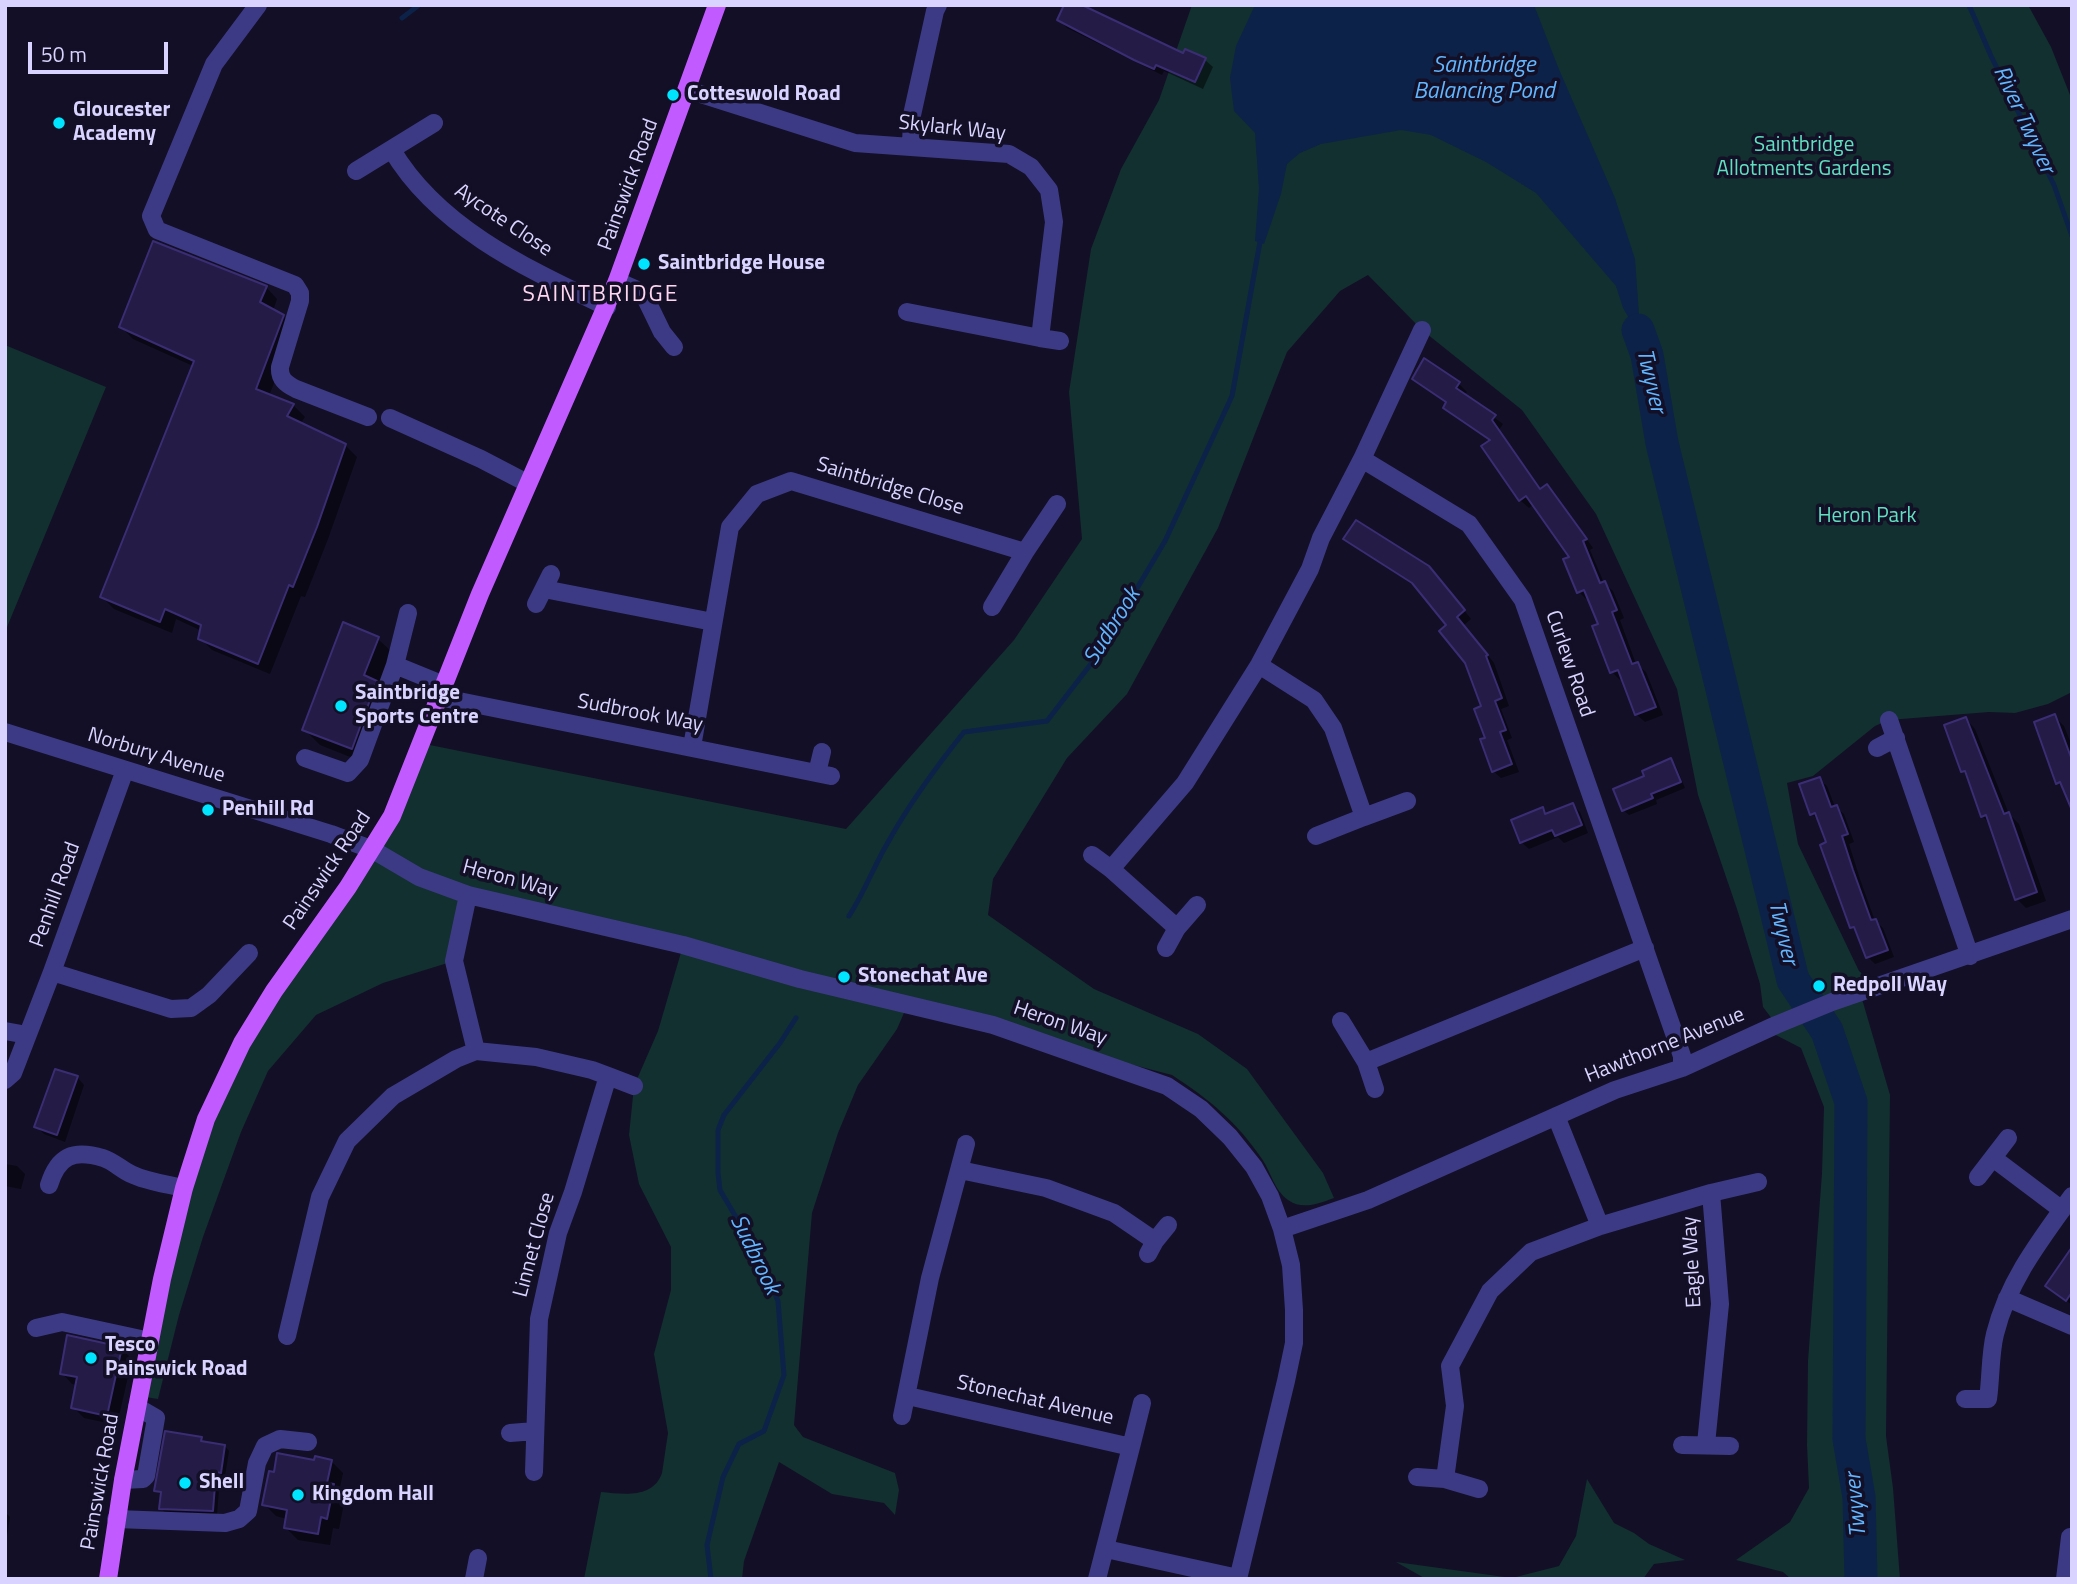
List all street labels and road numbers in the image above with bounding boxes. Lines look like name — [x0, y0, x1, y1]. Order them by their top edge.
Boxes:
street label: Skylark Way — [897, 111, 1007, 147]
street label: Painswick Road — [594, 116, 664, 254]
street label: Aycote Close — [449, 179, 557, 263]
street label: Saintbridge Close — [813, 453, 967, 521]
street label: Curlew Road — [1539, 607, 1599, 721]
street label: Sudbrook Way — [575, 689, 705, 739]
street label: Norbury Avenue — [84, 723, 228, 789]
street label: Painswick Road — [279, 807, 377, 935]
street label: Penhill Road — [25, 839, 87, 951]
street label: Heron Way — [460, 855, 560, 905]
street label: Heron Way — [1010, 996, 1110, 1052]
street label: Hawthorne Avenue — [1582, 1002, 1748, 1090]
street label: Linnet Close — [509, 1190, 561, 1300]
street label: Eagle Way — [1678, 1215, 1708, 1309]
street label: Stonechat Avenue — [954, 1371, 1116, 1431]
street label: Painswick Road — [77, 1412, 125, 1552]

